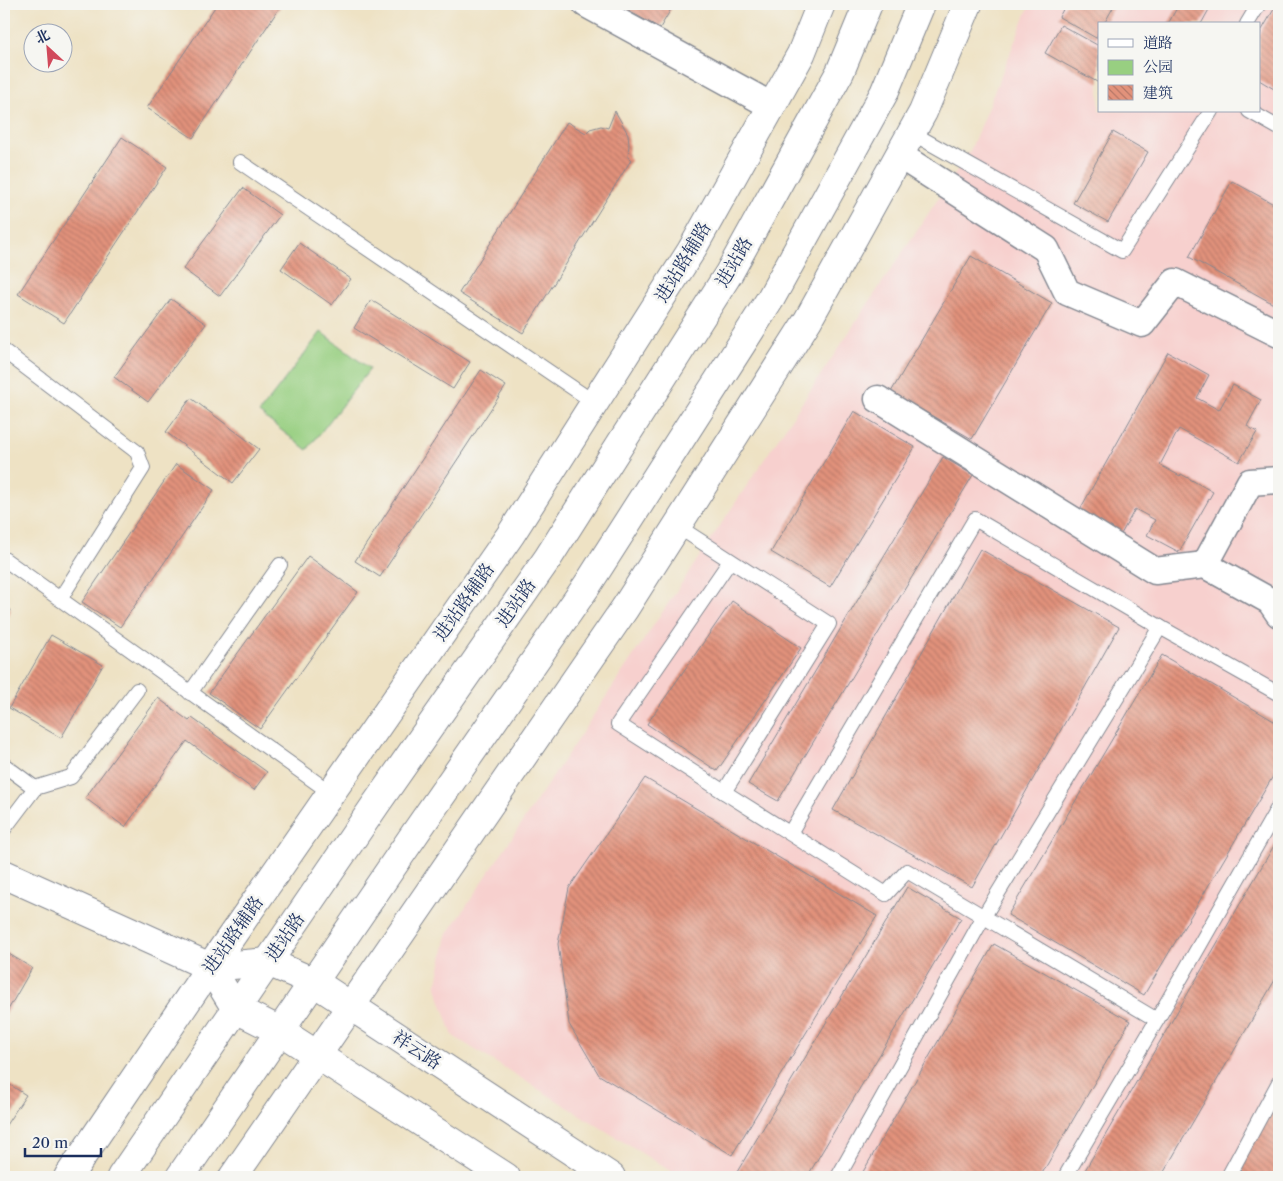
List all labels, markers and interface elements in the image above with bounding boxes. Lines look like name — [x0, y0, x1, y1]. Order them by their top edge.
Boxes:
north arrow — [22, 22, 72, 72]
legend — [1098, 22, 1260, 112]
text: 北 — [32, 25, 53, 47]
text: 道路 — [1143, 33, 1173, 52]
text: 公园 — [1143, 57, 1173, 76]
text: 建筑 — [1143, 83, 1173, 102]
street label: 进站路辅路 — [650, 218, 716, 306]
street label: 进站路 — [711, 233, 757, 291]
street label: 进站路辅路 — [429, 559, 499, 645]
street label: 进站路 — [492, 575, 540, 631]
street label: 进站路辅路 — [198, 892, 268, 978]
street label: 进站路 — [261, 908, 309, 966]
street label: 祥云路 — [388, 1026, 446, 1074]
scale bar — [25, 1126, 101, 1158]
text: 20 m — [32, 1133, 68, 1152]

